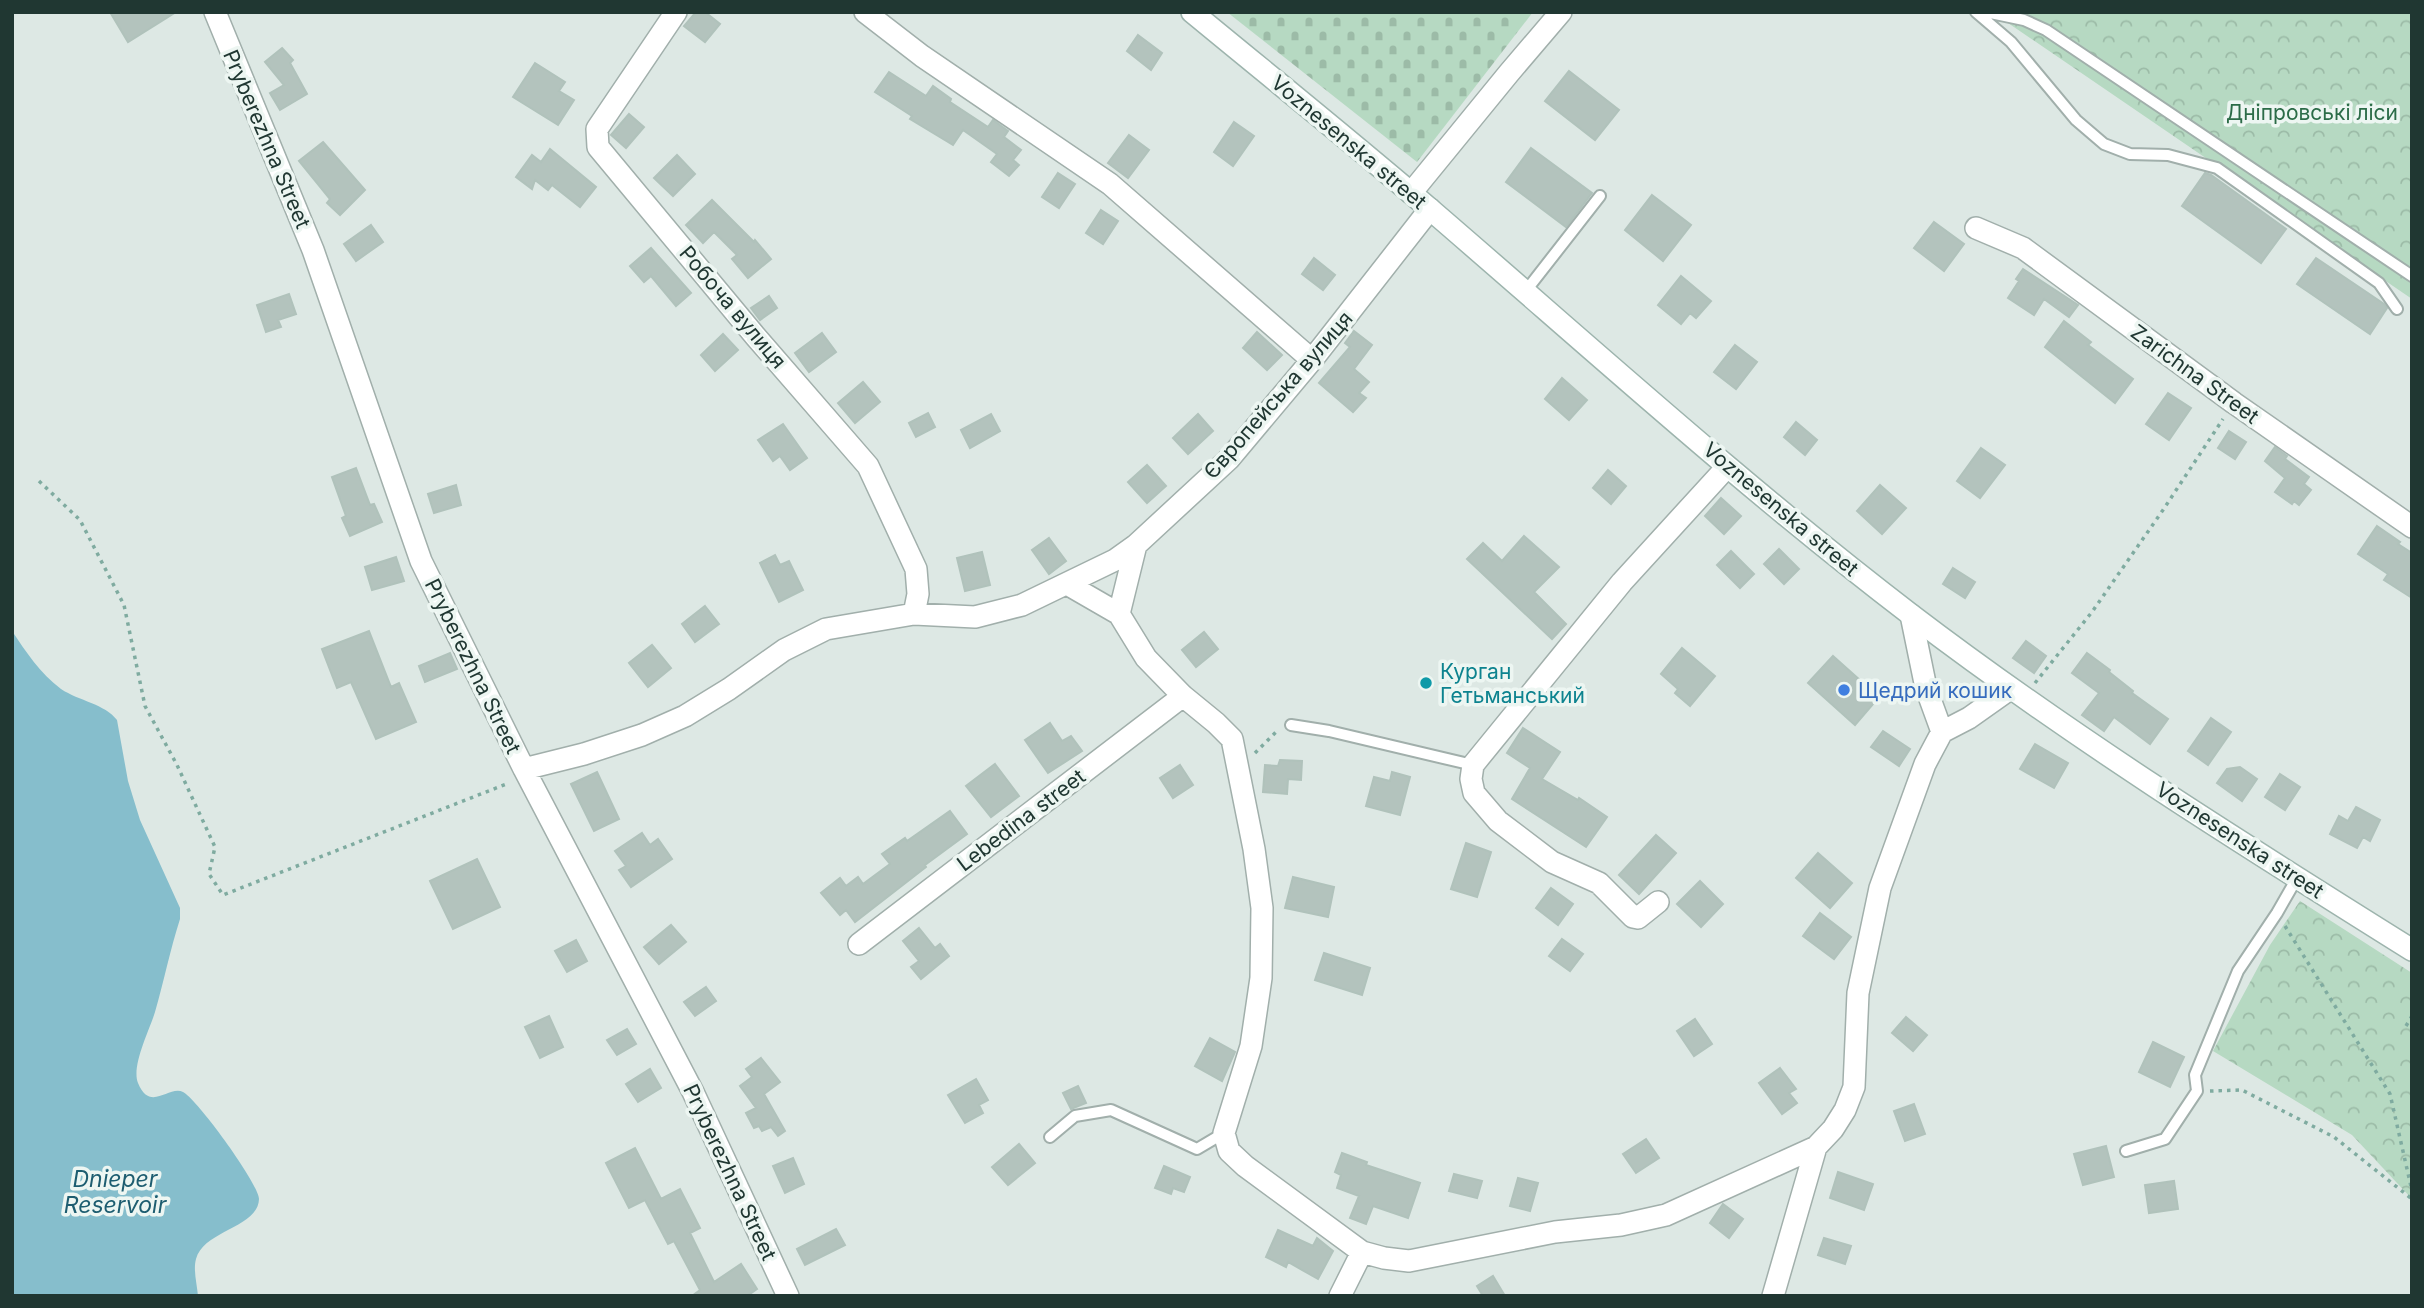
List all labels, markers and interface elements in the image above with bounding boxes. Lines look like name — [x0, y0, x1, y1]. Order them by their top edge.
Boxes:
street label: Pryberezhna Street — [218, 46, 316, 232]
street label: Voznesenska street — [1266, 70, 1432, 214]
park label: Дніпровські ліси — [2226, 100, 2398, 125]
street label: Робоча вулиця — [674, 241, 792, 373]
street label: Європейська вулиця — [1198, 306, 1358, 484]
street label: Zarichna Street — [2126, 319, 2264, 429]
street label: Voznesenska street — [1698, 437, 1864, 581]
street label: Pryberezhna Street — [420, 574, 526, 758]
place label: Курган Гетьманський — [1440, 659, 1585, 708]
marker: Курган Гетьманський — [1418, 675, 1434, 691]
place label: Щедрий кошик — [1858, 678, 2013, 703]
marker: Щедрий кошик — [1836, 682, 1852, 698]
street label: Lebedina street — [952, 764, 1090, 876]
street label: Voznesenska street — [2151, 776, 2329, 904]
street label: Pryberezhna Street — [678, 1080, 782, 1264]
water label: Dnieper Reservoir — [64, 1165, 168, 1219]

